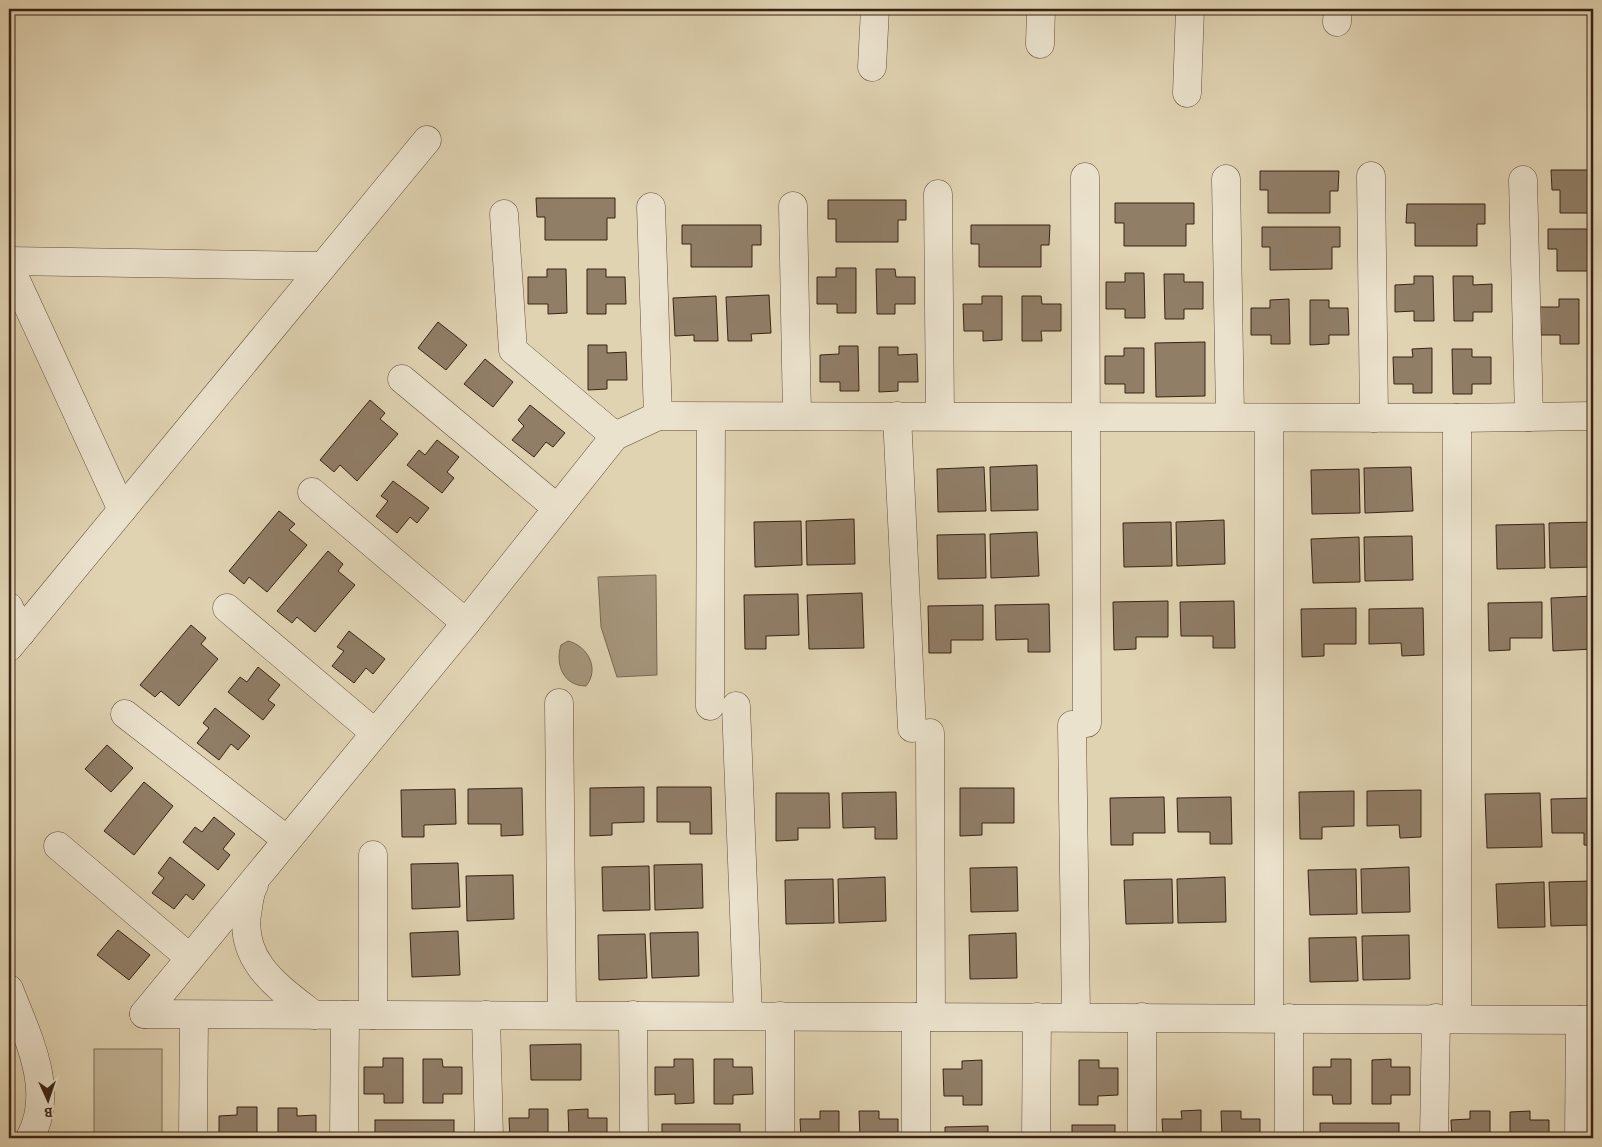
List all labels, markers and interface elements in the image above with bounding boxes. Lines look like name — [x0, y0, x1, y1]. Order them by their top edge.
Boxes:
north arrow — [22, 1074, 72, 1124]
text: B — [44, 1103, 54, 1122]

